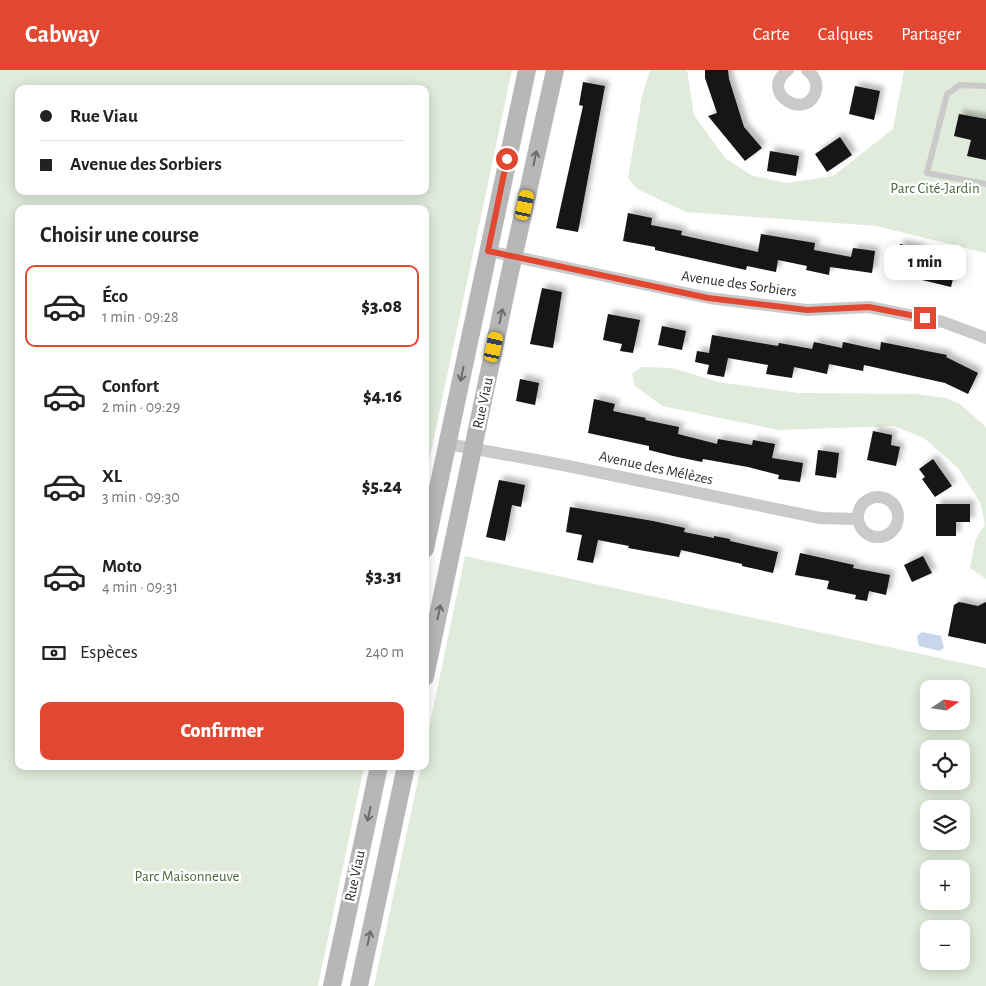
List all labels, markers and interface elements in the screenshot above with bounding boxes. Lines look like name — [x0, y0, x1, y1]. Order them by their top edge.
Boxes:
text: Cabway — [25, 23, 100, 47]
text: Carte — [753, 26, 790, 44]
text: Calques — [818, 26, 873, 44]
text: Partager — [901, 26, 961, 44]
text: Rue Viau — [70, 107, 138, 126]
route start — [496, 148, 518, 170]
one-way arrow — [531, 150, 541, 166]
text: Avenue des Sorbiers — [70, 155, 222, 174]
park label: Parc Cité-Jardin — [890, 181, 980, 196]
car — [514, 189, 535, 221]
text: Choisir une course — [40, 224, 199, 246]
callout: 1 min — [884, 246, 966, 280]
text: 1 min — [908, 254, 942, 270]
street label: Avenue des Sorbiers — [680, 268, 798, 300]
icon: car — [42, 284, 87, 329]
text: Éco — [102, 287, 128, 306]
text: $3.08 — [361, 297, 402, 316]
route end — [914, 307, 936, 329]
text: 1 min · 09:28 — [102, 309, 179, 325]
one-way arrow — [497, 309, 506, 325]
car — [483, 331, 504, 363]
one-way arrow — [457, 366, 466, 382]
icon: car — [42, 374, 87, 419]
street label: Rue Viau — [470, 376, 496, 430]
text: Confort — [102, 377, 159, 396]
text: $4.16 — [363, 387, 402, 406]
text: 2 min · 09:29 — [102, 399, 180, 415]
street label: Avenue des Mélèzes — [598, 449, 714, 487]
icon: car — [42, 464, 87, 509]
text: XL — [102, 467, 122, 486]
text: $5.24 — [362, 477, 402, 496]
text: 3 min · 09:30 — [102, 489, 180, 505]
icon: car — [42, 554, 87, 599]
text: Moto — [102, 557, 142, 576]
text: $3.31 — [365, 567, 402, 586]
text: 4 min · 09:31 — [102, 579, 178, 595]
one-way arrow — [435, 605, 444, 621]
icon: cash — [40, 639, 68, 667]
text: Espèces — [80, 643, 138, 662]
text: 240 m — [365, 644, 404, 660]
north arrow — [920, 680, 970, 730]
map controls — [920, 680, 970, 970]
button: Confirmer — [40, 702, 404, 760]
button: locate — [920, 740, 970, 790]
button: layers — [920, 800, 970, 850]
one-way arrow — [363, 805, 373, 821]
street label: Rue Viau — [342, 849, 368, 903]
button: + — [920, 860, 970, 910]
park label: Parc Maisonneuve — [134, 869, 240, 884]
button: − — [920, 920, 970, 970]
one-way arrow — [365, 931, 375, 947]

